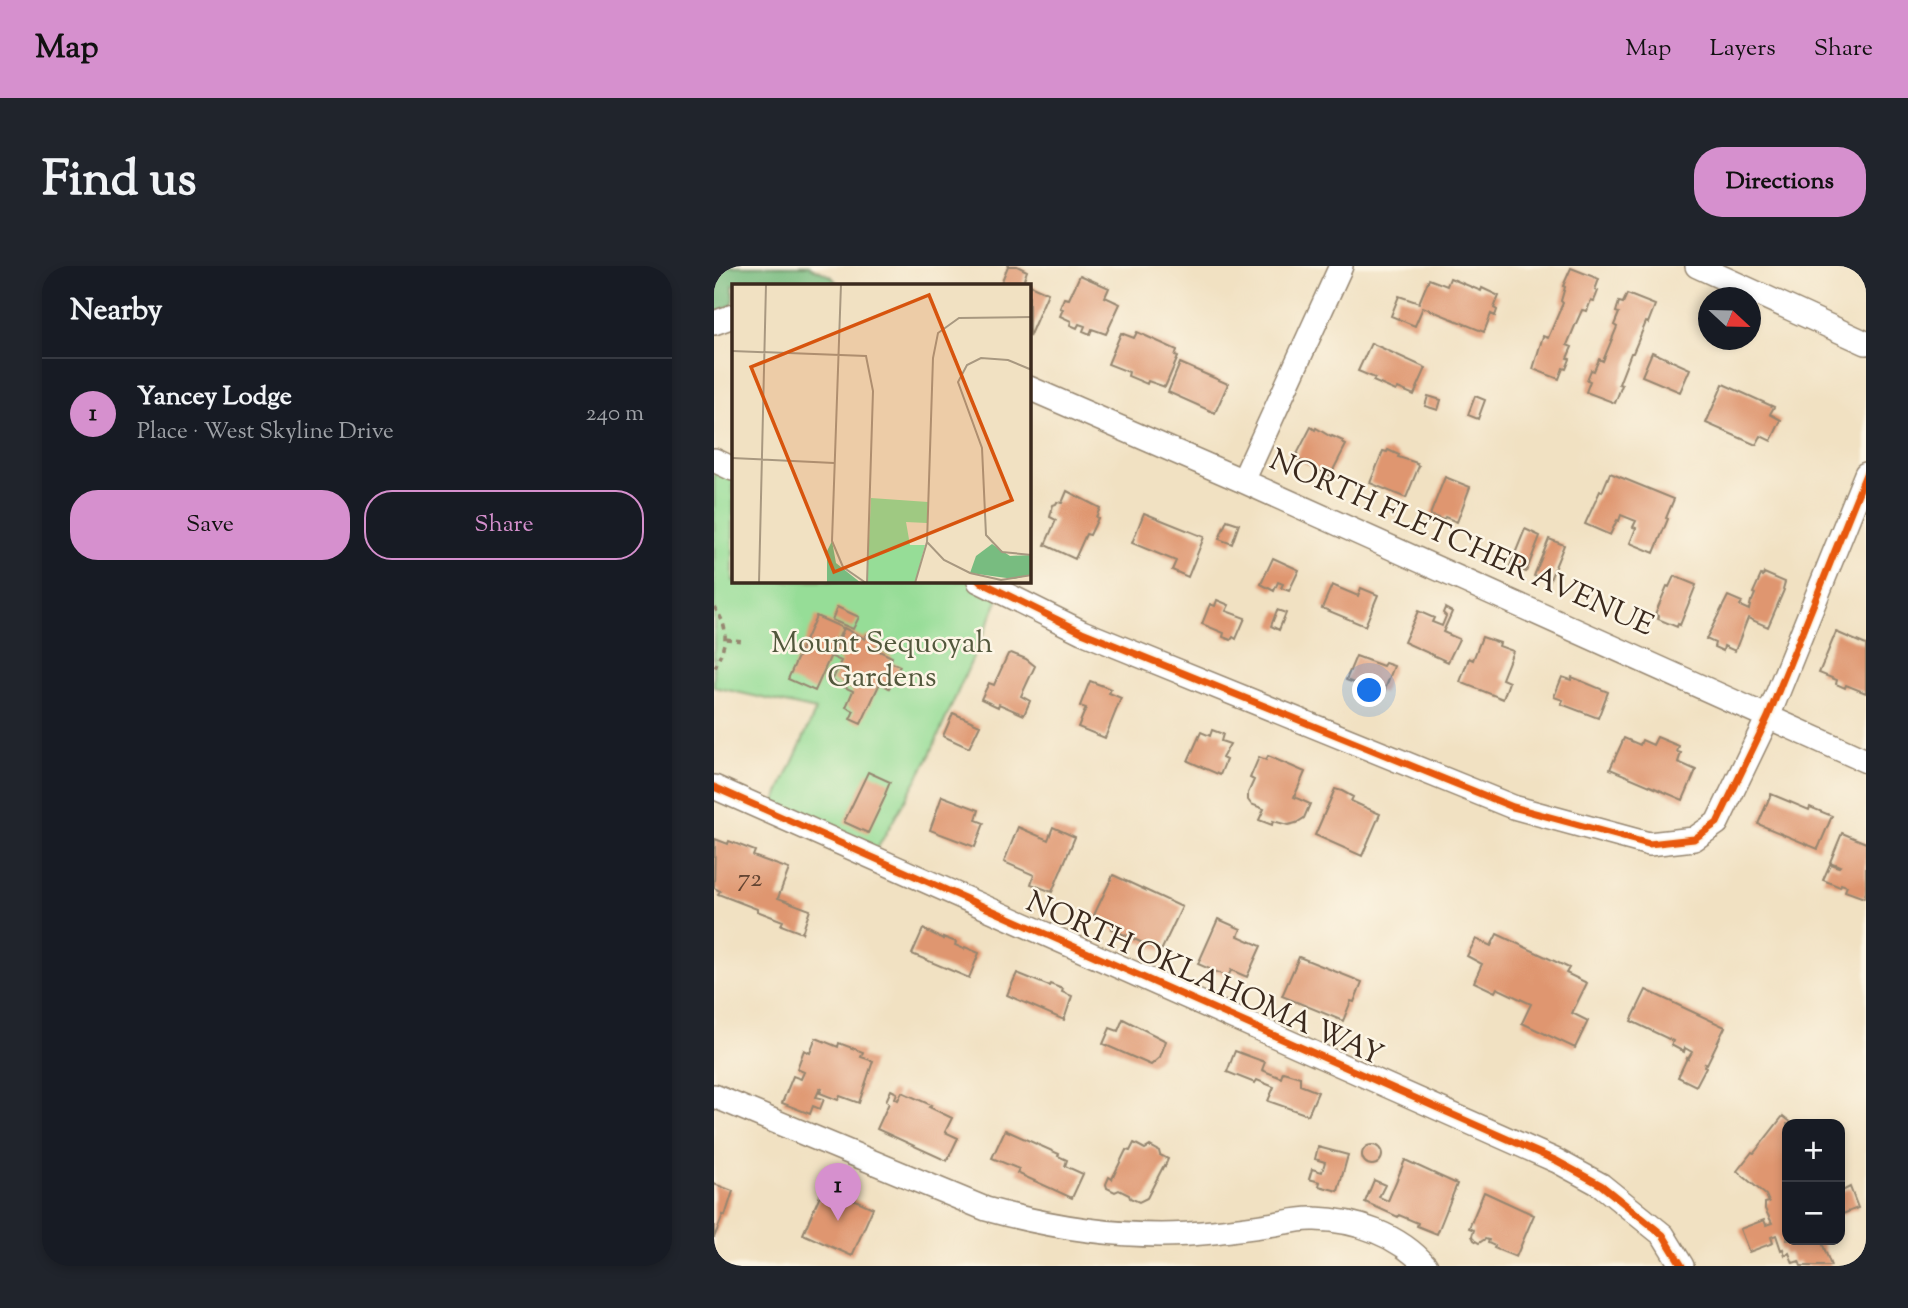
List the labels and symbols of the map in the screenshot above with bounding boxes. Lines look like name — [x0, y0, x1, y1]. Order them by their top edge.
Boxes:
inset map — [732, 284, 1031, 583]
north arrow — [1698, 287, 1761, 350]
street label: NORTH FLETCHER AVENUE — [1262, 440, 1660, 648]
park label: Mount Sequoyah Gardens — [771, 623, 994, 700]
your location — [1352, 673, 1386, 707]
house number: 72 — [738, 861, 762, 898]
street label: NORTH OKLAHOMA WAY — [1018, 882, 1390, 1078]
pin: 1 — [815, 1163, 861, 1221]

